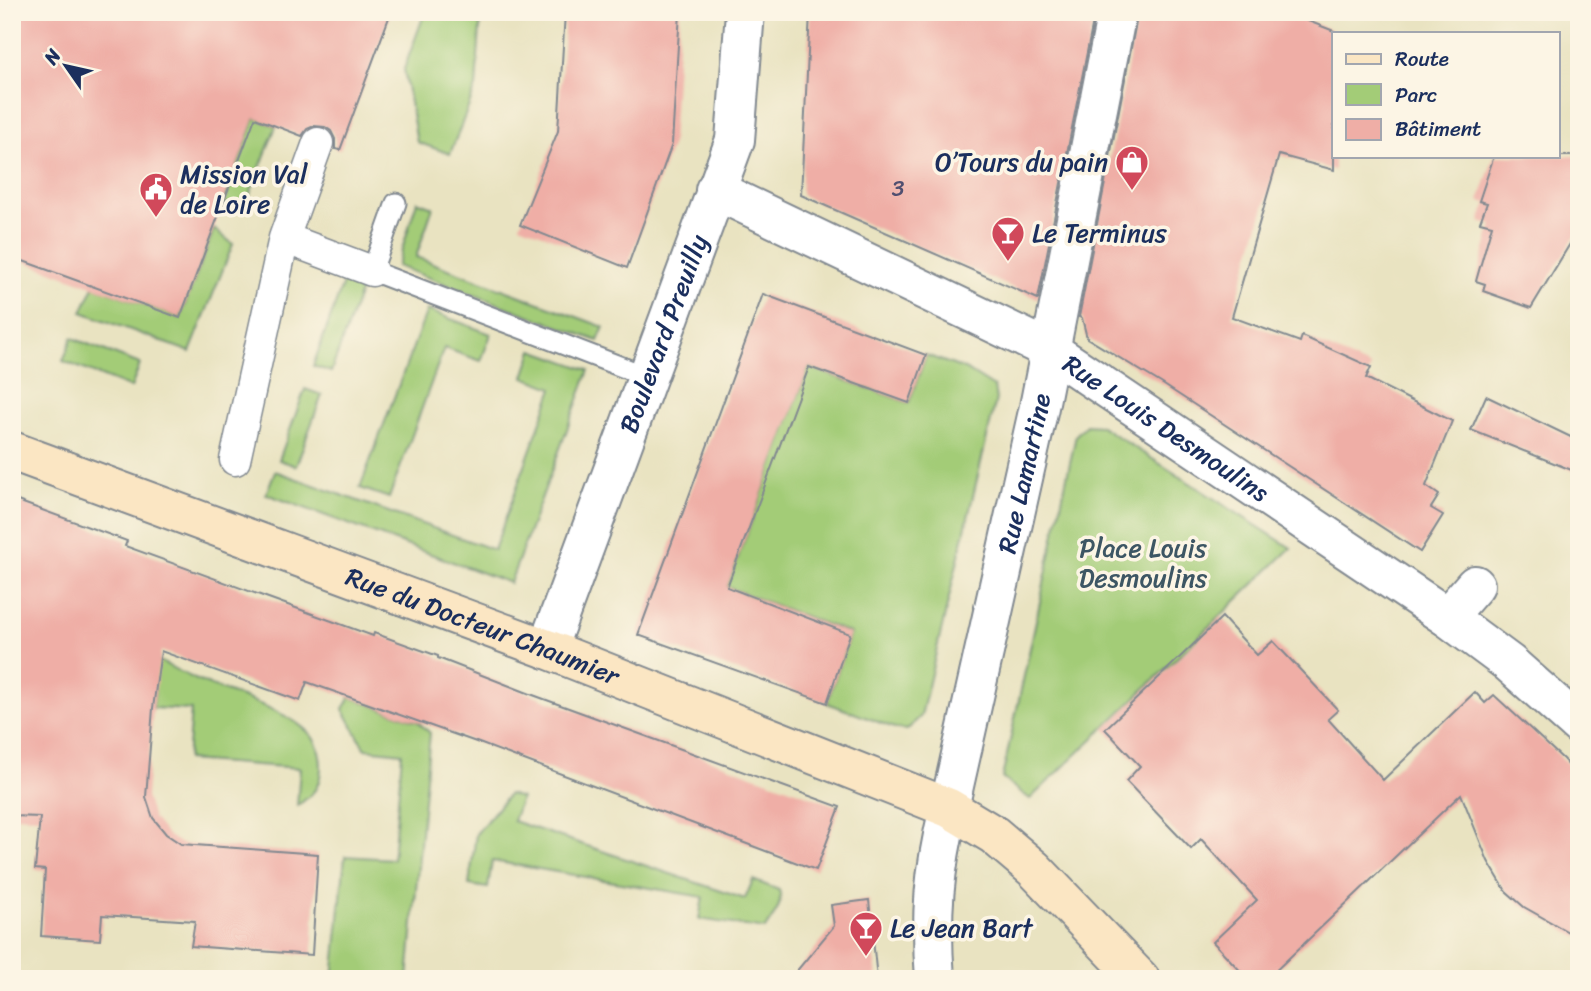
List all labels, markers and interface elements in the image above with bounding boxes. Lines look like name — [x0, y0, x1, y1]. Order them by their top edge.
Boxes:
north arrow — [32, 32, 102, 102]
legend — [1332, 32, 1560, 158]
text: Route — [1395, 40, 1449, 78]
text: N — [34, 41, 70, 72]
text: Parc — [1395, 76, 1437, 114]
text: Bâtiment — [1395, 110, 1481, 148]
place label: O’Tours du pain — [935, 139, 1108, 185]
shop icon: O’Tours du pain — [1113, 143, 1151, 192]
place label: Mission Val de Loire — [180, 151, 308, 227]
house number: 3 — [892, 168, 905, 209]
public building icon: Mission Val de Loire — [137, 170, 175, 219]
place label: Le Terminus — [1032, 210, 1168, 256]
bar icon: Le Terminus — [989, 214, 1027, 263]
street label: Boulevard Preuilly — [606, 227, 721, 440]
street label: Rue Louis Desmoulins — [1053, 342, 1279, 515]
street label: Rue Lamartine — [984, 389, 1064, 558]
park label: Place Louis Desmoulins — [1079, 525, 1208, 601]
street label: Rue du Docteur Chaumier — [339, 553, 628, 699]
place label: Le Jean Bart — [890, 905, 1034, 951]
bar icon: Le Jean Bart — [847, 909, 885, 958]

